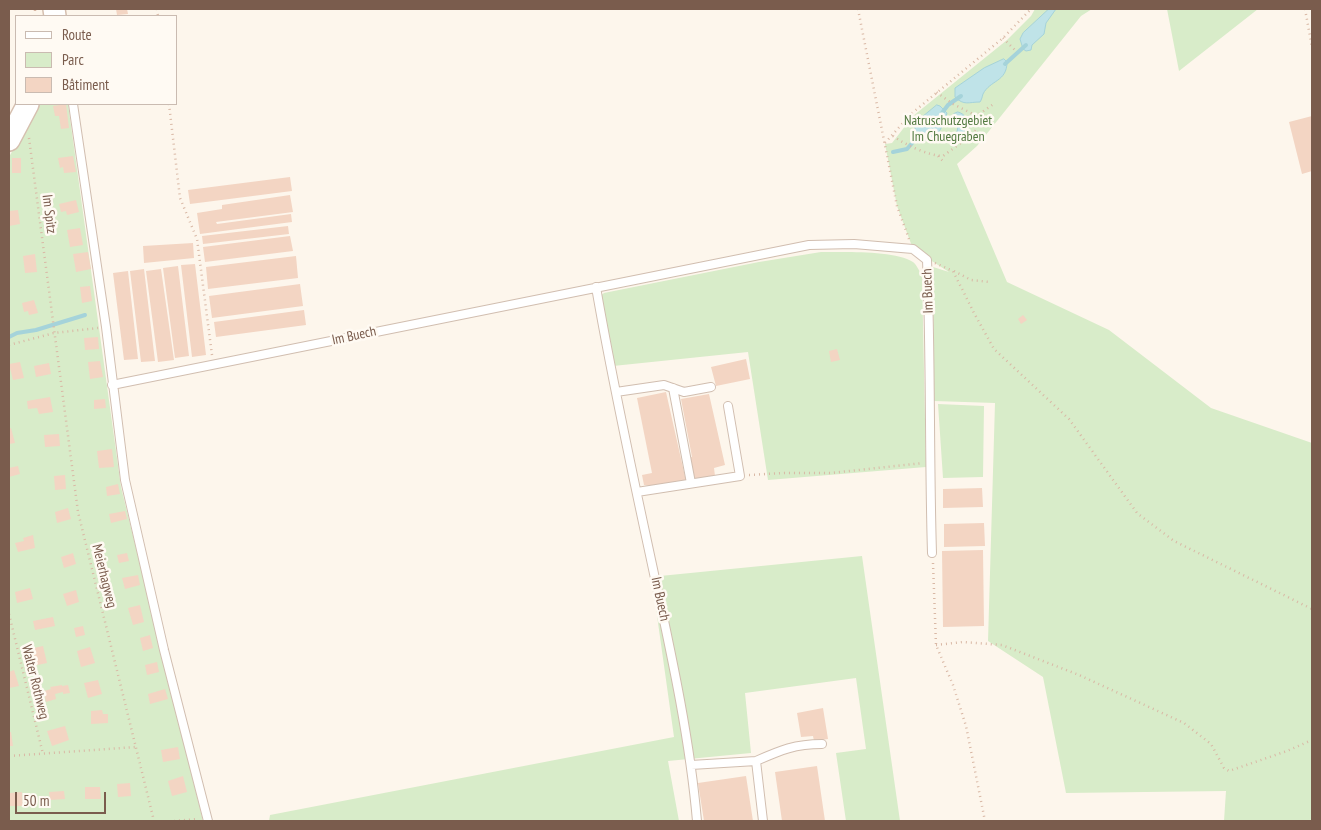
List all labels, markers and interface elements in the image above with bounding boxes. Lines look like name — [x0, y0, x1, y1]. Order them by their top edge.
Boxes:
legend — [15, 15, 178, 105]
text: Route — [62, 25, 92, 44]
text: Parc — [62, 50, 84, 69]
text: Bâtiment — [62, 75, 109, 94]
park label: Natruschutzgebiet Im Chuegraben — [904, 113, 992, 146]
street label: Im Spitz — [38, 193, 60, 235]
street label: Im Buech — [919, 268, 937, 314]
street label: Im Buech — [330, 323, 378, 349]
street label: Meierhagweg — [88, 542, 120, 610]
street label: Im Buech — [647, 575, 673, 623]
street label: Walter Rothweg — [18, 643, 52, 721]
scale bar — [18, 782, 109, 814]
text: 50 m — [23, 791, 49, 810]

